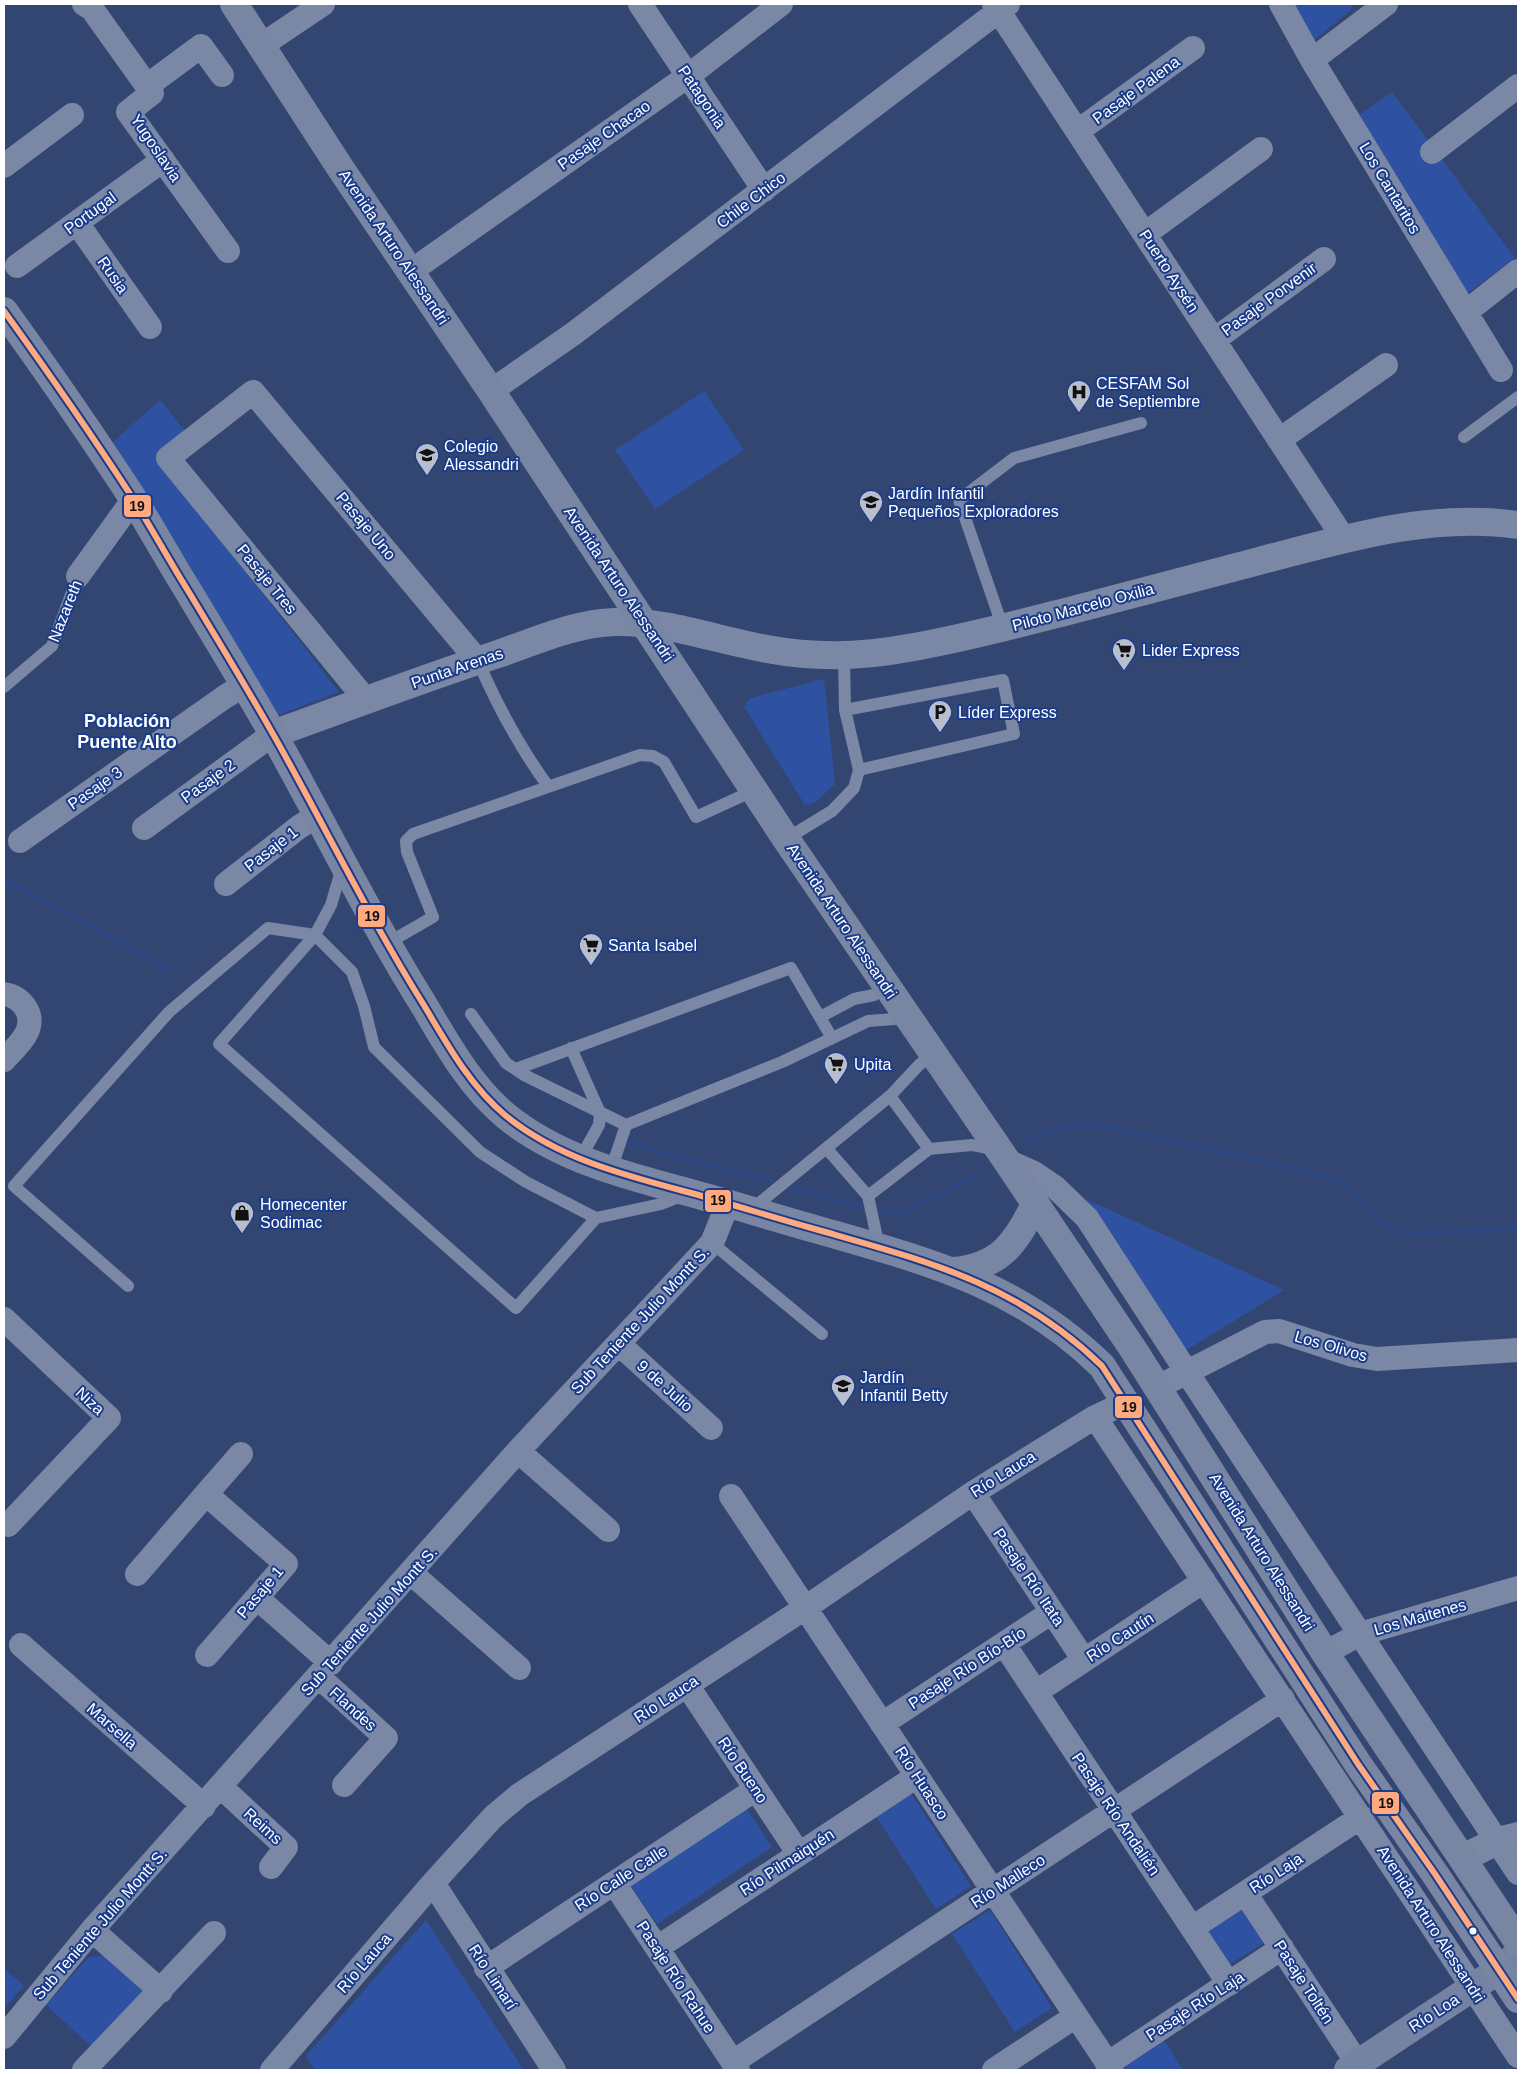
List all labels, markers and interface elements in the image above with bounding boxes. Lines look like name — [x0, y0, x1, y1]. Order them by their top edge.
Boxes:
street label: Pasaje Palena — [1089, 53, 1183, 127]
street label: Patagonia — [675, 62, 729, 132]
street label: Pasaje Chacao — [555, 97, 653, 173]
street label: Yugoslavia — [127, 111, 185, 185]
street label: Los Cantaritos — [1356, 139, 1424, 237]
street label: Avenida Arturo Alessandri — [336, 166, 452, 328]
street label: Chile Chico — [713, 169, 789, 231]
street label: Portugal — [61, 189, 119, 237]
street label: Puerto Aysén — [1136, 227, 1202, 315]
street label: Rusia — [94, 253, 132, 297]
street label: Pasaje Porvenir — [1218, 259, 1320, 339]
place label: CESFAM Sol de Septiembre — [1096, 375, 1200, 410]
hospital icon: CESFAM Sol de Septiembre — [1066, 379, 1092, 413]
place label: Colegio Alessandri — [444, 438, 519, 473]
school or university icon: Colegio Alessandri — [414, 442, 440, 476]
place label: Jardín Infantil Pequeños Exploradores — [888, 485, 1059, 520]
street label: Pasaje Uno — [333, 489, 399, 563]
school or university icon: Jardín Infantil Pequeños Exploradores — [858, 489, 884, 523]
line badge: 19 — [123, 494, 152, 518]
text: 19 — [129, 498, 145, 514]
street label: Avenida Arturo Alessandri — [561, 503, 677, 665]
street label: Pasaje Tres — [234, 541, 300, 617]
street label: Nazareth — [45, 578, 85, 644]
street label: Piloto Marcelo Oxilia — [1010, 580, 1156, 634]
supermarket icon: Lider Express — [1111, 637, 1137, 671]
place label: Lider Express — [1142, 642, 1240, 659]
street label: Punta Arenas — [409, 644, 505, 692]
parking icon: Líder Express — [927, 699, 953, 733]
place label: Líder Express — [958, 704, 1057, 721]
district label: Población Puente Alto — [77, 711, 177, 752]
street label: Pasaje 2 — [178, 756, 238, 806]
street label: Pasaje 3 — [65, 763, 125, 813]
street label: Pasaje 1 — [241, 823, 301, 875]
street label: Avenida Arturo Alessandri — [784, 840, 900, 1002]
line badge: 19 — [357, 904, 386, 928]
text: 19 — [364, 908, 380, 924]
supermarket icon: Santa Isabel — [578, 932, 604, 966]
place label: Santa Isabel — [608, 937, 697, 954]
supermarket icon: Upita — [823, 1051, 849, 1085]
place label: Upita — [854, 1056, 891, 1073]
line badge: 19 — [704, 1189, 732, 1213]
text: 19 — [710, 1192, 726, 1208]
place label: Homecenter Sodimac — [260, 1196, 348, 1231]
shop icon: Homecenter Sodimac — [229, 1200, 255, 1234]
street label: Sub Teniente Julio Montt S. — [567, 1243, 713, 1397]
street label: Los Olivos — [1293, 1328, 1369, 1364]
street label: 9 de Julio — [634, 1357, 696, 1415]
place label: Jardín Infantil Betty — [860, 1369, 948, 1404]
school or university icon: Jardín Infantil Betty — [830, 1373, 856, 1407]
street label: Niza — [72, 1384, 108, 1418]
line badge: 19 — [1114, 1395, 1143, 1419]
text: 19 — [1121, 1399, 1137, 1415]
street label: Río Lauca — [968, 1447, 1039, 1501]
street label: Avenida Arturo Alessandri — [1206, 1470, 1318, 1634]
street label: Pasaje Río Itata — [990, 1525, 1068, 1629]
street label: Sub Teniente Julio Montt S. — [298, 1543, 440, 1699]
street label: Pasaje 1 — [233, 1563, 287, 1621]
street label: Los Maitenes — [1372, 1596, 1468, 1638]
street label: Río Cautín — [1083, 1609, 1157, 1665]
street label: Pasaje Río Bío-Bío — [905, 1624, 1029, 1712]
street label: Río Lauca — [631, 1672, 701, 1726]
street label: Flandes — [326, 1684, 380, 1734]
street label: Marsella — [84, 1700, 140, 1752]
street label: Río Bueno — [715, 1734, 771, 1806]
street label: Río Huasco — [892, 1743, 952, 1823]
street label: Pasaje Río Andalién — [1069, 1750, 1163, 1878]
line badge: 19 — [1371, 1791, 1400, 1815]
text: 19 — [1378, 1795, 1394, 1811]
street label: Reims — [240, 1805, 286, 1847]
street label: Río Pilmaiquén — [737, 1825, 837, 1899]
street label: Río Calle Calle — [572, 1842, 670, 1914]
street label: Avenida Arturo Alessandri — [1374, 1843, 1488, 2005]
street label: Sub Teniente Julio Montt S. — [30, 1845, 170, 2003]
street label: Río Laja — [1246, 1850, 1306, 1896]
street label: Río Malleco — [968, 1851, 1048, 1911]
street label: Pasaje Río Rahue — [634, 1918, 719, 2036]
unlabelled marker — [1468, 1926, 1478, 1936]
street label: Río Lauca — [334, 1930, 394, 1996]
street label: Pasaje Toltén — [1271, 1937, 1337, 2027]
street label: Río Limarí — [466, 1941, 521, 2013]
street label: Pasaje Río Laja — [1143, 1968, 1247, 2044]
street label: Río Loa — [1406, 1991, 1462, 2035]

